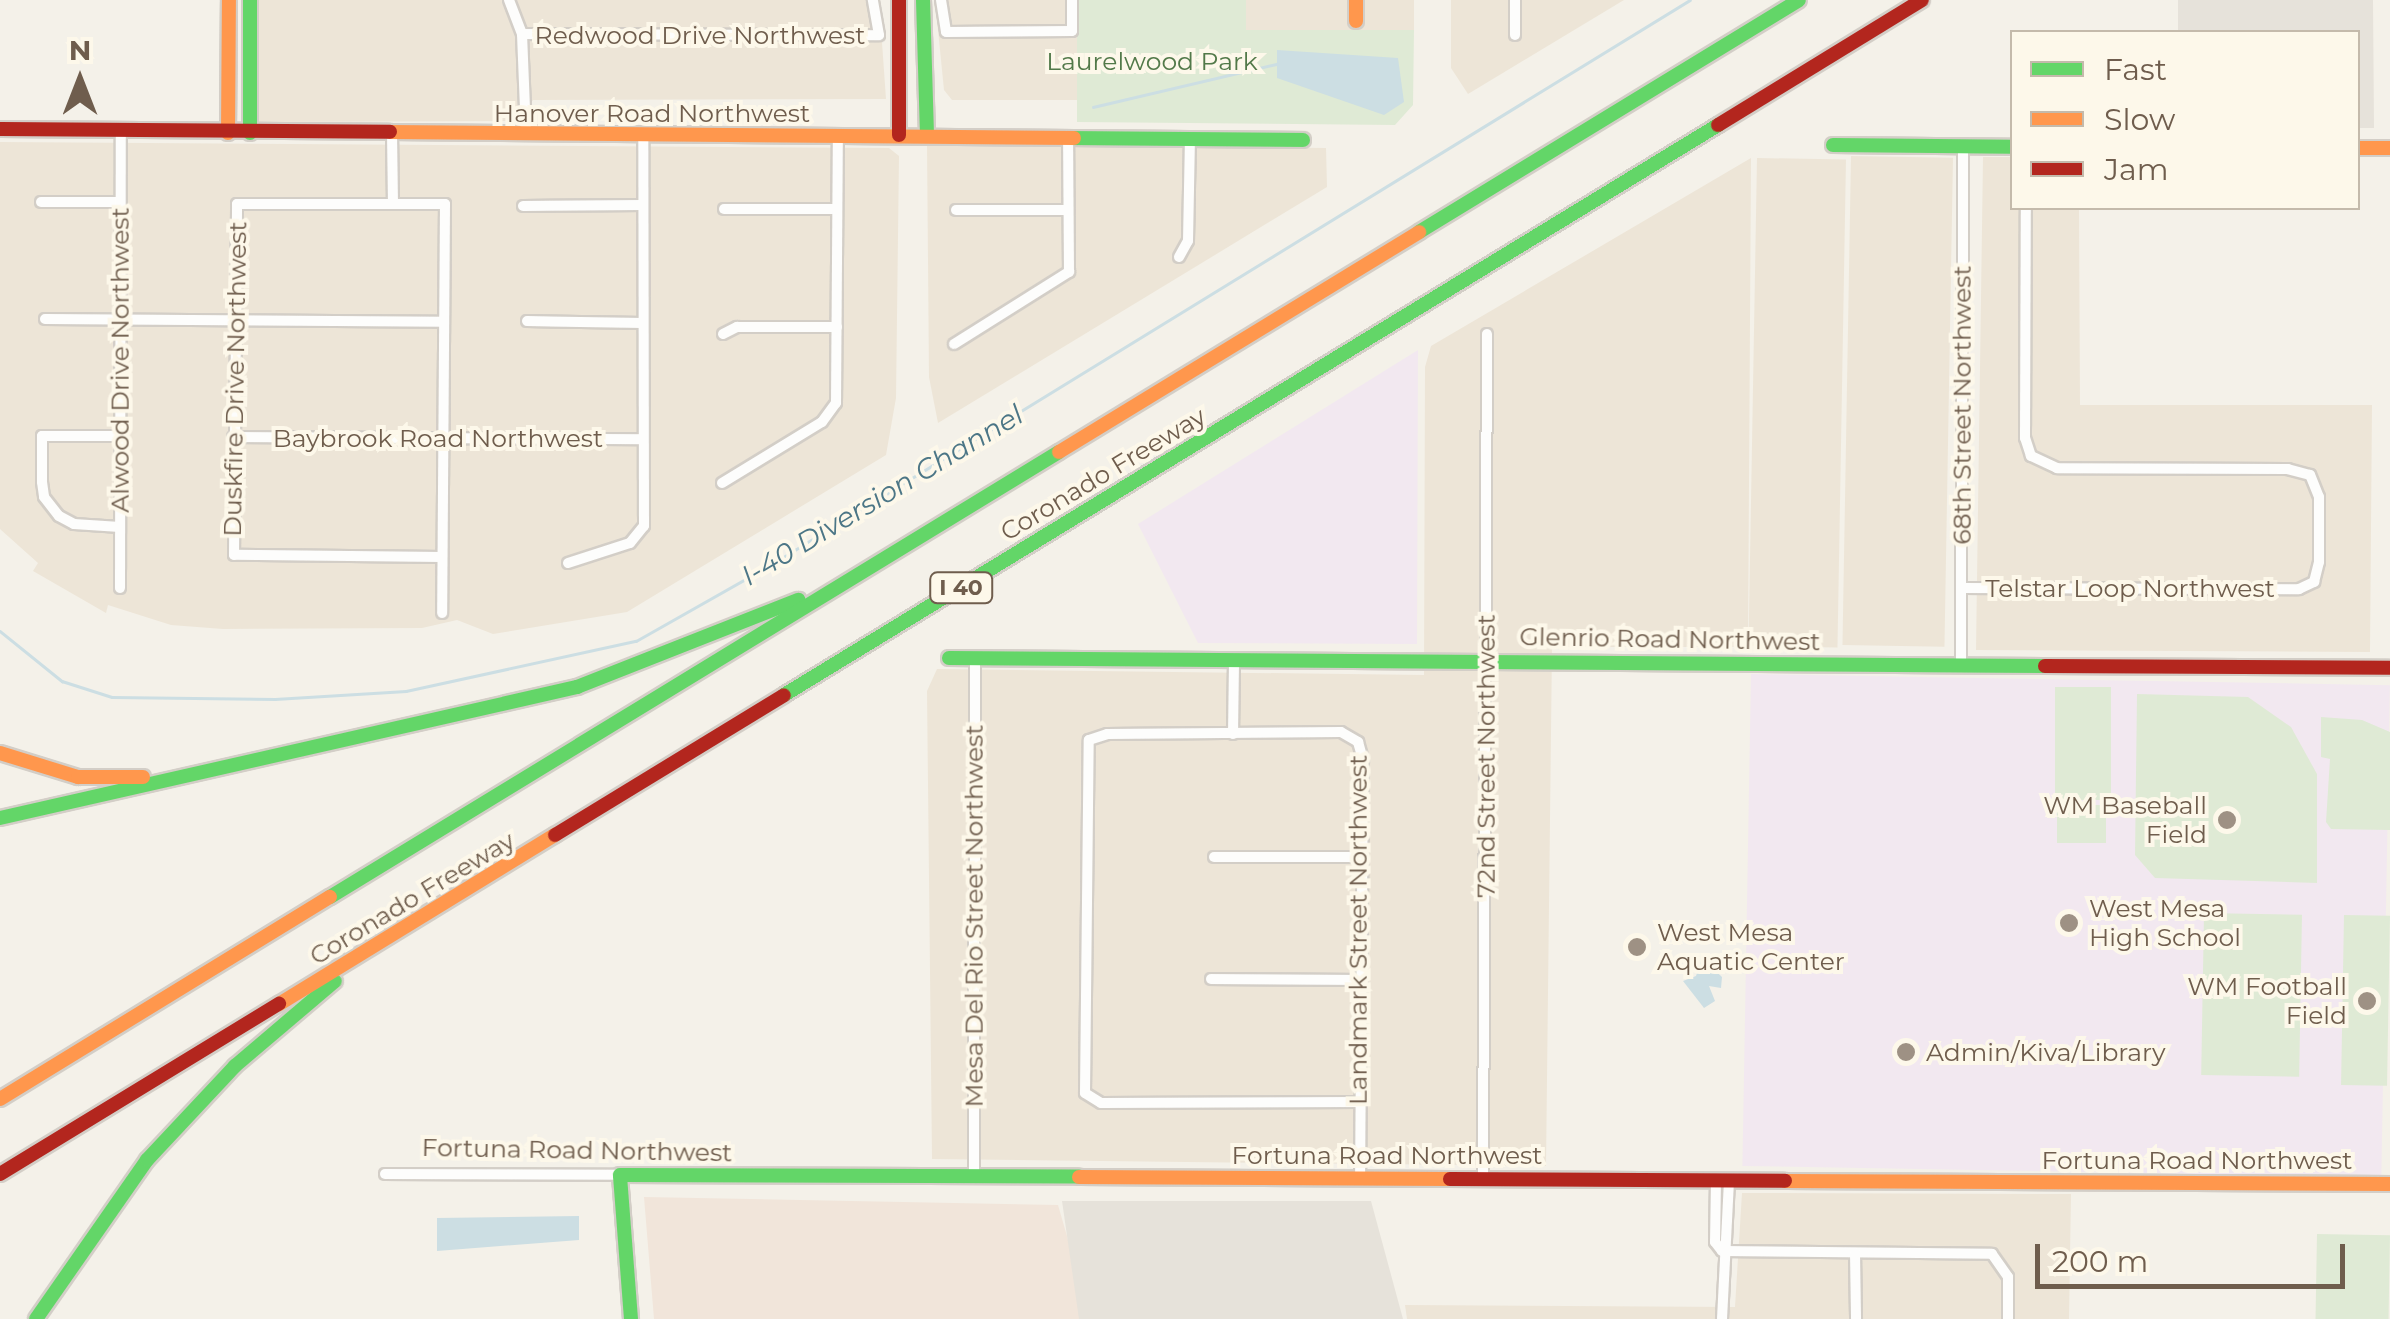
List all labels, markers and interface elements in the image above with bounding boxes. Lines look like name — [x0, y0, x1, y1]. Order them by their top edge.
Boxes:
street label: Redwood Drive Northwest — [535, 20, 865, 50]
north arrow — [30, 30, 130, 130]
legend — [2010, 30, 2360, 210]
text: N — [69, 33, 91, 67]
park label: Laurelwood Park — [1046, 46, 1258, 76]
text: Fast — [2104, 51, 2167, 88]
street label: Hanover Road Northwest — [494, 98, 810, 128]
text: Slow — [2104, 101, 2175, 138]
text: Jam — [2104, 151, 2169, 188]
street label: Alwood Drive Northwest — [105, 207, 135, 513]
street label: Duskfire Drive Northwest — [217, 221, 253, 537]
street label: 68th Street Northwest — [1947, 265, 1977, 545]
water label: I-40 Diversion Channel — [735, 398, 1029, 592]
street label: Coronado Freeway — [995, 401, 1211, 547]
street label: Baybrook Road Northwest — [273, 423, 603, 453]
road number: I 40 — [928, 571, 994, 605]
street label: Telstar Loop Northwest — [1985, 573, 2275, 603]
street label: 72nd Street Northwest — [1471, 614, 1501, 898]
street label: Glenrio Road Northwest — [1519, 621, 1821, 657]
street label: Mesa Del Rio Street Northwest — [959, 725, 989, 1107]
street label: Landmark Street Northwest — [1343, 755, 1373, 1105]
place label: WM Baseball Field — [2043, 791, 2207, 850]
marker: WM Baseball Field — [2216, 809, 2238, 831]
street label: Coronado Freeway — [304, 825, 520, 971]
place label: West Mesa High School — [2089, 894, 2241, 953]
marker: West Mesa High School — [2058, 912, 2080, 934]
place label: West Mesa Aquatic Center — [1657, 918, 1845, 977]
marker: West Mesa Aquatic Center — [1626, 936, 1648, 958]
place label: WM Football Field — [2187, 972, 2347, 1031]
marker: WM Football Field — [2356, 990, 2378, 1012]
place label: Admin/Kiva/Library — [1926, 1037, 2166, 1067]
marker: Admin/Kiva/Library — [1895, 1041, 1917, 1063]
street label: Fortuna Road Northwest — [421, 1132, 733, 1168]
street label: Fortuna Road Northwest — [1232, 1140, 1542, 1170]
street label: Fortuna Road Northwest — [2042, 1145, 2352, 1175]
scale bar — [2040, 1224, 2350, 1286]
text: 200 m — [2052, 1243, 2148, 1280]

